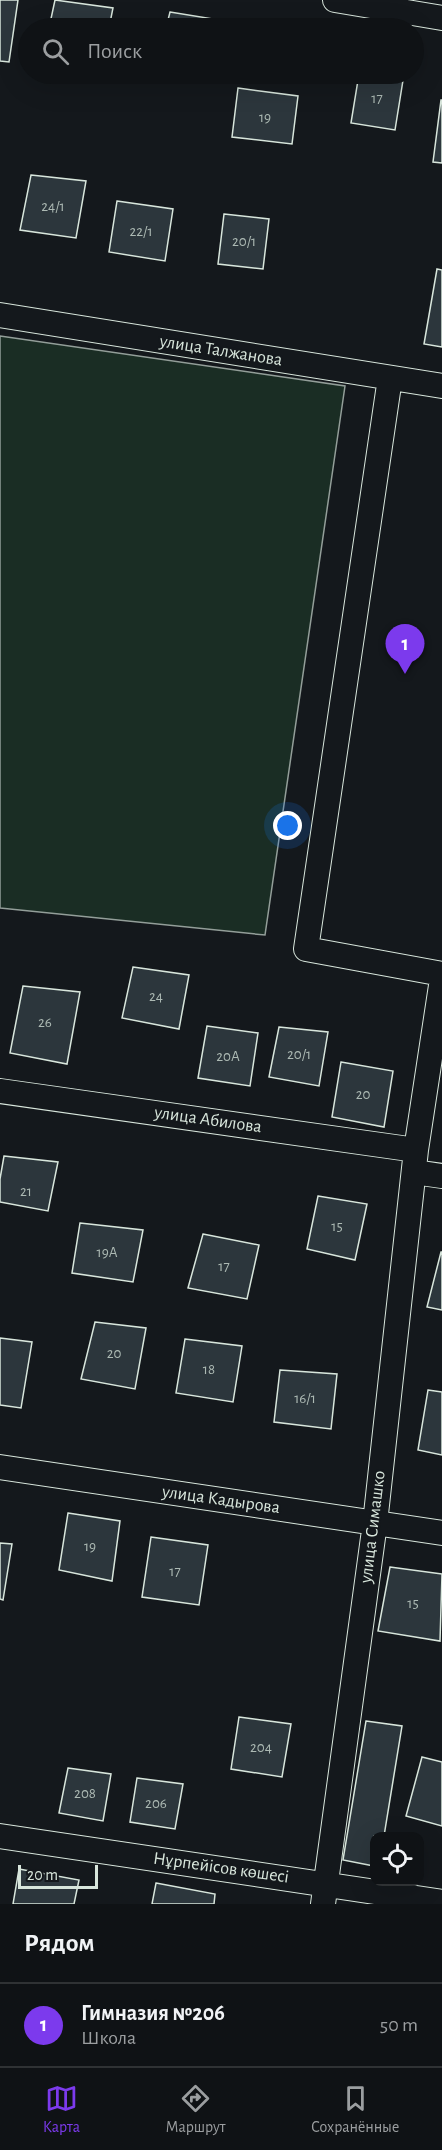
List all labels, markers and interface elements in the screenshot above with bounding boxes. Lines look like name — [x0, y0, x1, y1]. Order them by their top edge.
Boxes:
search box — [18, 18, 424, 84]
icon: search — [39, 35, 72, 68]
text: Поиск — [87, 40, 142, 62]
house number: 17 — [371, 91, 383, 106]
house number: 19 — [259, 110, 271, 125]
house number: 24/1 — [41, 199, 65, 214]
house number: 22/1 — [129, 224, 153, 239]
house number: 20/1 — [232, 234, 256, 249]
street label: улица Талжанова — [157, 332, 284, 370]
pin: 1 — [386, 624, 424, 674]
your location — [273, 811, 302, 840]
house number: 24 — [149, 989, 163, 1004]
house number: 26 — [38, 1015, 52, 1030]
house number: 20/1 — [287, 1047, 311, 1062]
house number: 20А — [216, 1049, 240, 1064]
house number: 20 — [356, 1087, 370, 1102]
street label: улица Абилова — [152, 1102, 263, 1136]
house number: 21 — [20, 1184, 32, 1199]
house number: 15 — [331, 1219, 343, 1234]
house number: 19А — [96, 1245, 118, 1260]
house number: 17 — [218, 1259, 230, 1274]
house number: 20 — [107, 1346, 121, 1361]
house number: 18 — [203, 1362, 215, 1377]
house number: 16/1 — [294, 1391, 316, 1406]
street label: улица Симашко — [357, 1470, 389, 1585]
street label: улица Кадырова — [160, 1483, 281, 1517]
house number: 19 — [84, 1539, 96, 1554]
house number: 17 — [169, 1564, 181, 1579]
house number: 15 — [407, 1596, 419, 1611]
house number: 204 — [250, 1740, 272, 1755]
house number: 208 — [74, 1786, 96, 1801]
house number: 206 — [145, 1796, 167, 1811]
map controls — [370, 1832, 424, 1886]
button: locate — [370, 1832, 424, 1886]
street label: Нұрпейісов көшесі — [152, 1850, 290, 1886]
scale bar — [18, 1862, 98, 1890]
text: 20 m — [27, 1867, 58, 1883]
text: Рядом — [24, 1930, 95, 1956]
text: Гимназия №206 — [81, 2002, 225, 2024]
text: 1 — [40, 2015, 47, 2035]
text: 50 m — [380, 2015, 418, 2035]
text: Школа — [81, 2028, 136, 2048]
tab: Карта — [43, 2082, 80, 2137]
tab: Маршрут — [166, 2082, 226, 2137]
tab: Сохранённые — [311, 2082, 399, 2137]

